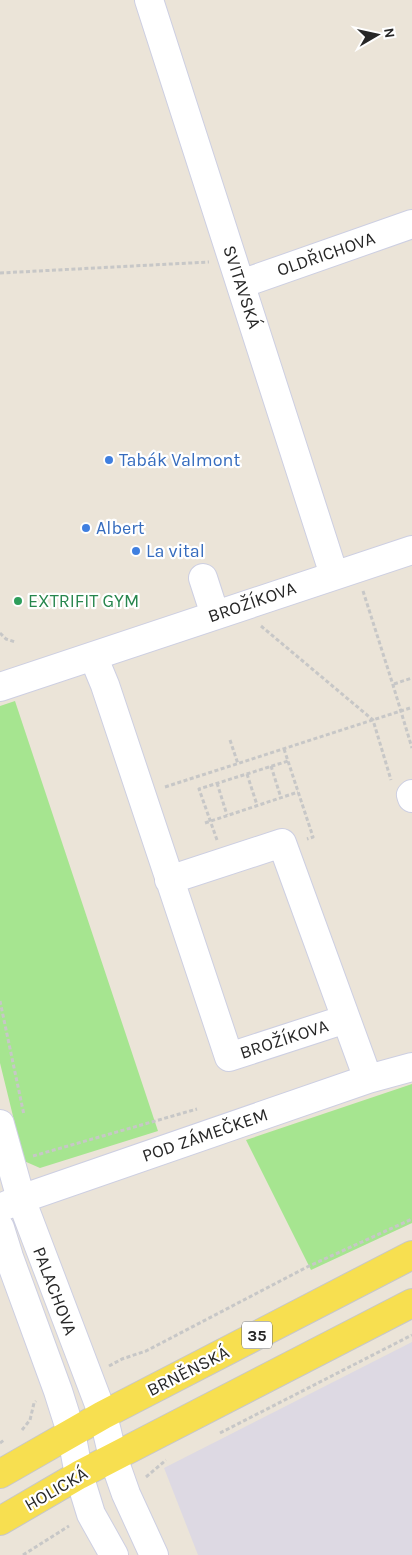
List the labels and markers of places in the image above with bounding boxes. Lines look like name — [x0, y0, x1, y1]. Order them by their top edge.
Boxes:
place label: Tabák Valmont — [119, 449, 240, 471]
marker: Tabák Valmont — [103, 454, 115, 466]
place label: Albert — [96, 517, 145, 539]
marker: Albert — [80, 522, 92, 534]
place label: La vital — [146, 540, 205, 562]
marker: La vital — [130, 545, 142, 557]
place label: EXTRIFIT GYM — [28, 590, 139, 612]
marker: EXTRIFIT GYM — [12, 595, 24, 607]

